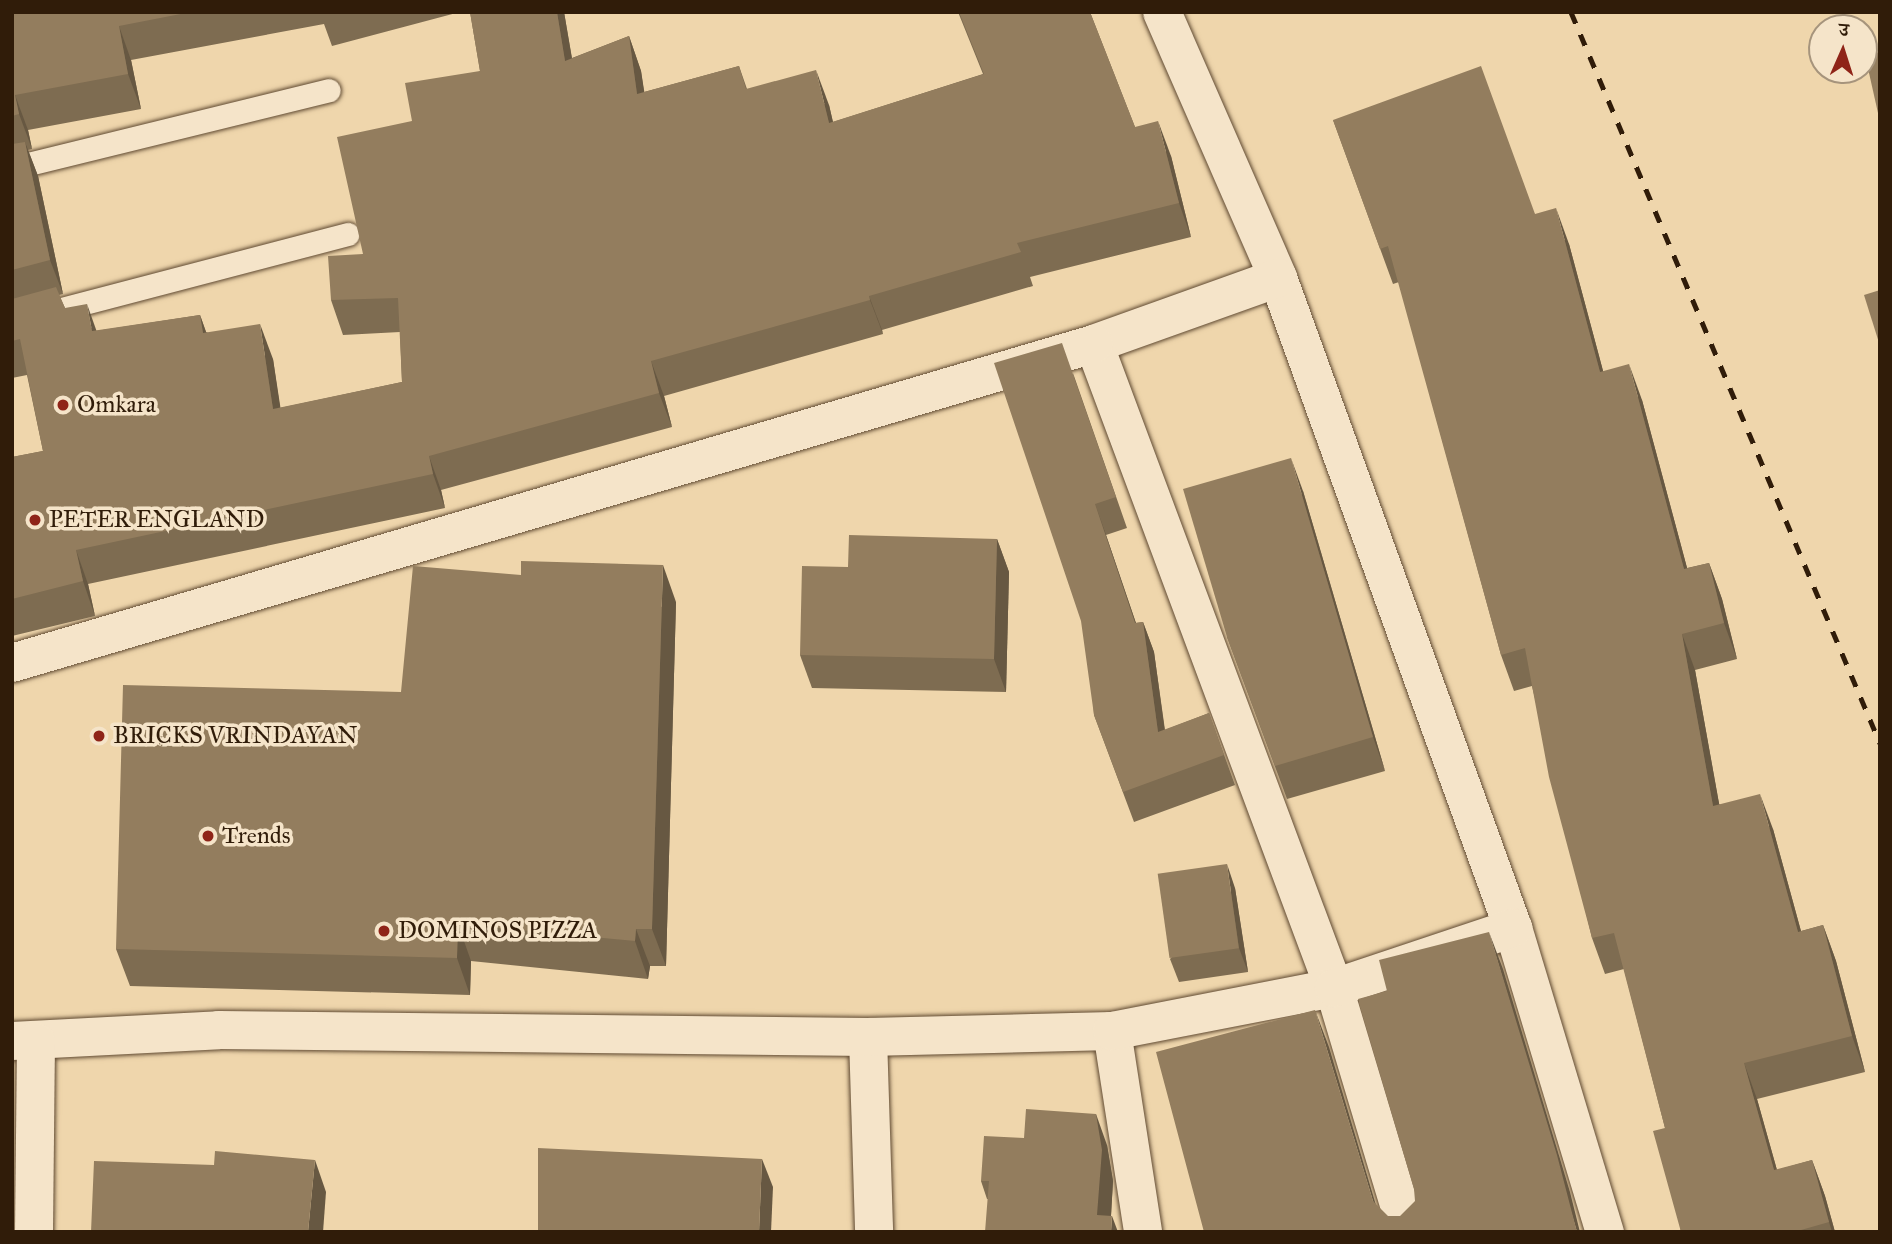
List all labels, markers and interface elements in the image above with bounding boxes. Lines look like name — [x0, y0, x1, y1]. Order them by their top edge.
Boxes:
north arrow — [1808, 14, 1878, 84]
text: उ — [1839, 18, 1849, 41]
place label: Omkara — [77, 391, 156, 419]
marker: Omkara — [55, 397, 71, 413]
place label: PETER ENGLAND — [49, 506, 264, 534]
marker: PETER ENGLAND — [27, 512, 43, 528]
place label: BRICKS VRINDAYAN — [113, 722, 358, 750]
marker: BRICKS VRINDAYAN — [91, 728, 107, 744]
place label: Trends — [222, 822, 290, 850]
marker: Trends — [200, 828, 216, 844]
place label: DOMINOS PIZZA — [398, 917, 598, 945]
marker: DOMINOS PIZZA — [376, 923, 392, 939]

